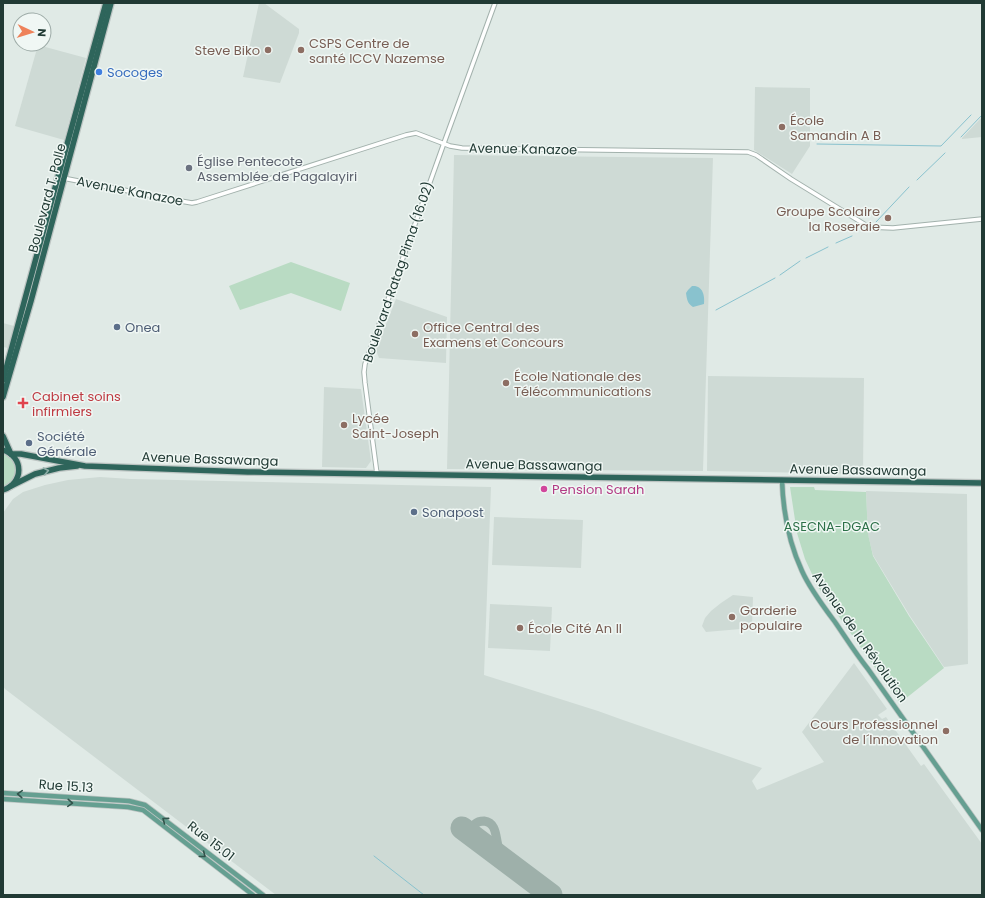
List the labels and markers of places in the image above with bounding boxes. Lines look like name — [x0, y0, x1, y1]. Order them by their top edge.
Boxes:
place label: CSPS Centre de santé ICCV Nazemse — [309, 34, 445, 68]
place label: Steve Biko — [195, 41, 260, 60]
marker: Steve Biko — [263, 45, 273, 55]
marker: CSPS Centre de santé ICCV Nazemse — [296, 45, 306, 55]
place label: Socoges — [107, 63, 163, 82]
marker: Socoges — [94, 67, 104, 77]
place label: École Samandin A B — [790, 111, 881, 145]
marker: École Samandin A B — [777, 122, 787, 132]
place label: Église Pentecote Assemblée de Pagalayiri — [197, 152, 357, 186]
marker: Église Pentecote Assemblée de Pagalayiri — [184, 163, 194, 173]
place label: Groupe Scolaire la Roseraie — [776, 202, 880, 236]
marker: Groupe Scolaire la Roseraie — [883, 213, 893, 223]
place label: Onea — [125, 318, 160, 337]
place label: Office Central des Examens et Concours — [423, 318, 564, 352]
marker: Onea — [112, 322, 122, 332]
marker: Office Central des Examens et Concours — [410, 329, 420, 339]
place label: École Nationale des Télécommunications — [514, 367, 651, 401]
marker: École Nationale des Télécommunications — [501, 378, 511, 388]
place label: Cabinet soins infirmiers — [32, 387, 121, 421]
marker: Cabinet soins infirmiers — [17, 397, 29, 409]
place label: Lycée Saint-Joseph — [352, 409, 439, 443]
marker: Lycée Saint-Joseph — [339, 420, 349, 430]
place label: Société Générale — [37, 427, 96, 461]
marker: Société Générale — [24, 438, 34, 448]
place label: Pension Sarah — [552, 480, 644, 499]
marker: Pension Sarah — [539, 484, 549, 494]
place label: Sonapost — [422, 503, 484, 522]
marker: Sonapost — [409, 507, 419, 517]
place label: Garderie populaire — [740, 601, 802, 635]
marker: Garderie populaire — [727, 612, 737, 622]
place label: École Cité An II — [528, 619, 622, 638]
marker: École Cité An II — [515, 623, 525, 633]
place label: Cours Professionnel de l´Innovation — [810, 715, 938, 749]
marker: Cours Professionnel de l´Innovation — [941, 726, 951, 736]

